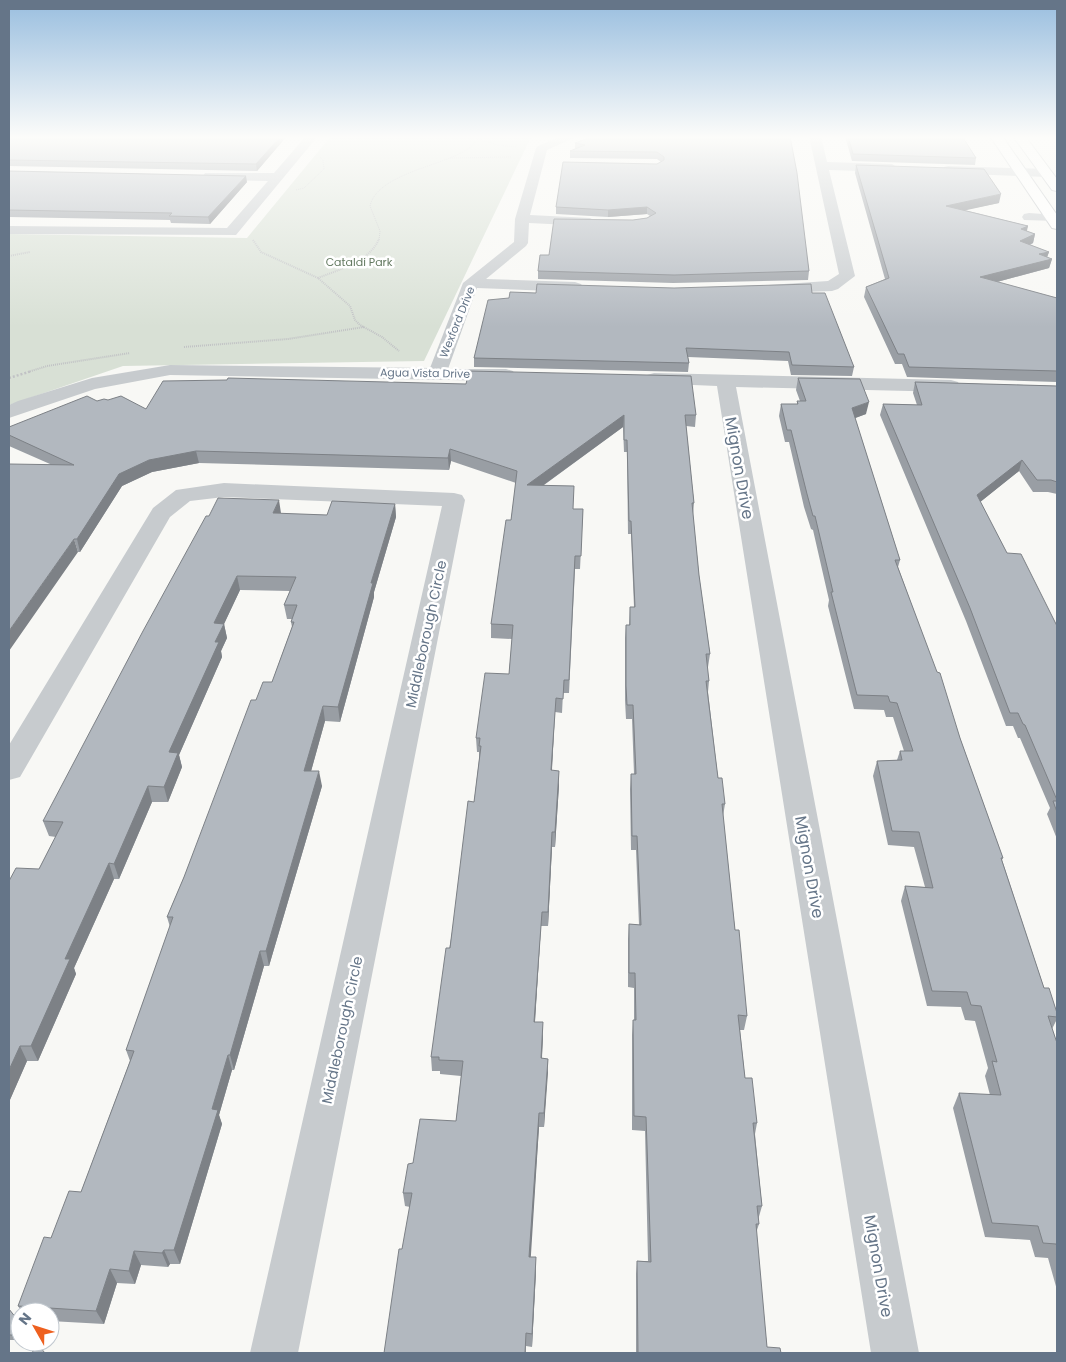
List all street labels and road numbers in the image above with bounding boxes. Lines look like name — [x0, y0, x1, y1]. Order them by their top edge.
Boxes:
street label: Wexford Drive — [435, 284, 479, 360]
street label: Agua Vista Drive — [380, 364, 470, 382]
street label: Mignon Drive — [719, 415, 760, 521]
street label: Middleborough Circle — [401, 558, 451, 710]
street label: Mignon Drive — [789, 814, 830, 920]
street label: Middleborough Circle — [317, 954, 367, 1106]
street label: Mignon Drive — [858, 1213, 899, 1319]

